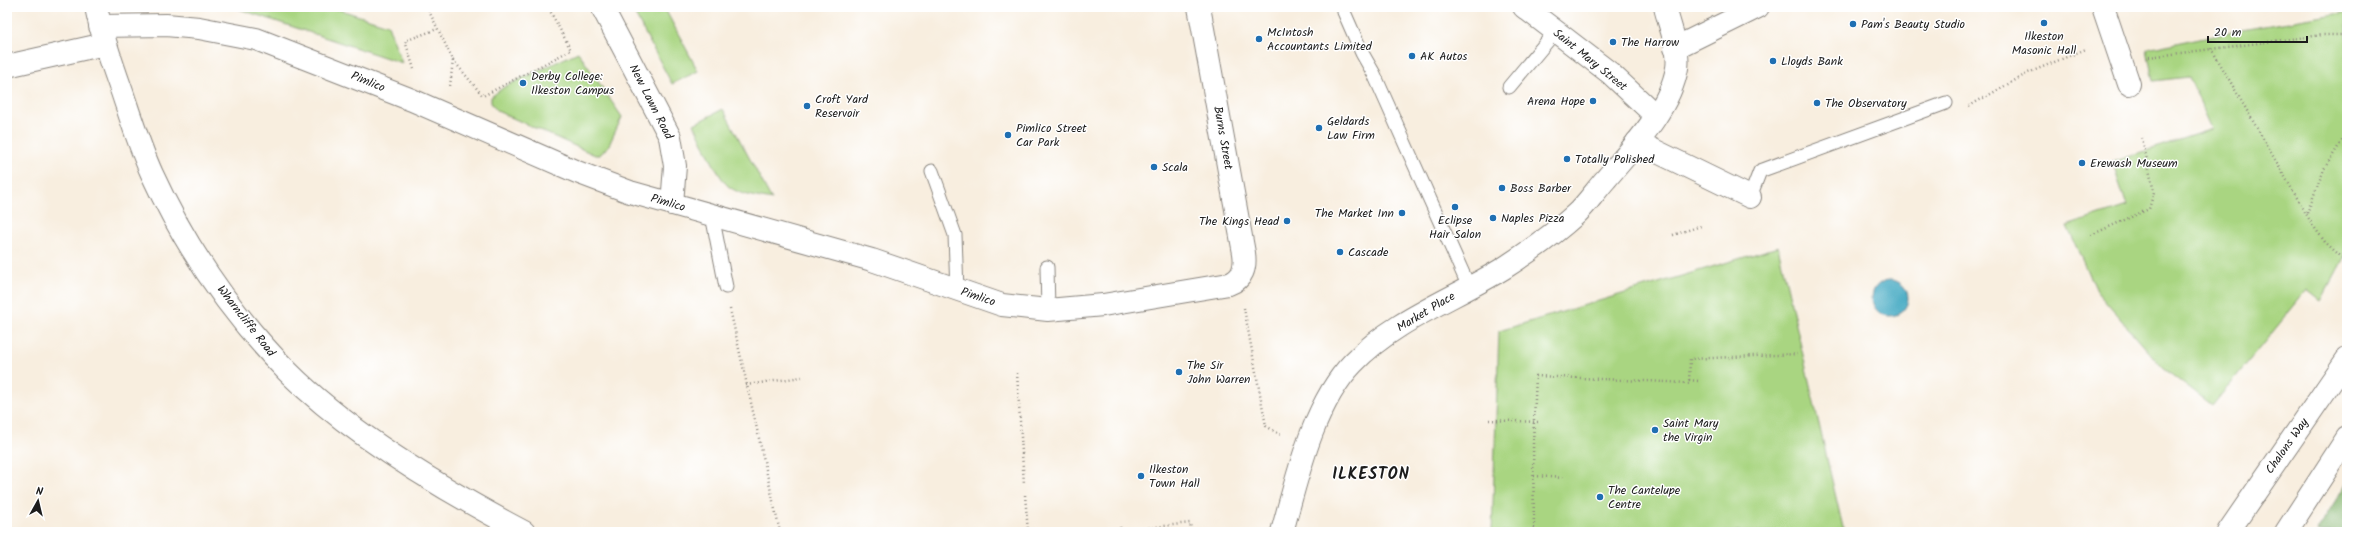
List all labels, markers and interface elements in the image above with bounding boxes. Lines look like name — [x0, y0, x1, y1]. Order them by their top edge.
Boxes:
place label: Pam's Beauty Studio — [1861, 15, 1965, 34]
marker: Ilkeston Masonic Hall — [2039, 18, 2049, 28]
scale bar — [2208, 18, 2307, 44]
marker: Pam's Beauty Studio — [1848, 19, 1858, 29]
place label: McIntosh Accountants Limited — [1267, 23, 1373, 56]
text: 20 m — [2214, 23, 2242, 42]
street label: Saint Mary Street — [1549, 24, 1631, 96]
place label: Ilkeston Masonic Hall — [2012, 27, 2076, 60]
place label: The Harrow — [1621, 33, 1680, 52]
marker: McIntosh Accountants Limited — [1254, 34, 1264, 44]
marker: The Harrow — [1608, 37, 1618, 47]
place label: AK Autos — [1420, 47, 1467, 66]
marker: AK Autos — [1407, 51, 1417, 61]
place label: Lloyds Bank — [1781, 52, 1843, 71]
marker: Lloyds Bank — [1768, 56, 1778, 66]
street label: New Lawn Road — [624, 61, 679, 144]
street label: Pimlico — [348, 67, 388, 97]
place label: Derby College: Ilkeston Campus — [531, 67, 614, 100]
marker: Derby College: Ilkeston Campus — [518, 78, 528, 88]
place label: Croft Yard Reservoir — [815, 90, 869, 123]
place label: Arena Hope — [1527, 92, 1586, 111]
place label: The Observatory — [1825, 94, 1907, 113]
marker: Arena Hope — [1588, 96, 1598, 106]
marker: The Observatory — [1812, 98, 1822, 108]
marker: Croft Yard Reservoir — [802, 101, 812, 111]
street label: Burns Street — [1208, 105, 1238, 172]
place label: Geldards Law Firm — [1327, 112, 1375, 145]
place label: Pimlico Street Car Park — [1016, 119, 1087, 152]
marker: Geldards Law Firm — [1314, 123, 1324, 133]
marker: Pimlico Street Car Park — [1003, 130, 1013, 140]
place label: Totally Polished — [1575, 150, 1655, 169]
marker: Totally Polished — [1562, 154, 1572, 164]
place label: Erewash Museum — [2090, 154, 2178, 173]
place label: Scala — [1162, 158, 1188, 177]
marker: Erewash Museum — [2077, 158, 2087, 168]
marker: Scala — [1149, 162, 1159, 172]
place label: Boss Barber — [1510, 179, 1572, 198]
marker: Boss Barber — [1497, 183, 1507, 193]
street label: Pimlico — [648, 189, 688, 217]
marker: Eclipse Hair Salon — [1450, 202, 1460, 212]
place label: The Market Inn — [1315, 204, 1394, 223]
marker: The Market Inn — [1397, 208, 1407, 218]
place label: Naples Pizza — [1501, 209, 1565, 228]
place label: Eclipse Hair Salon — [1429, 211, 1481, 244]
place label: The Kings Head — [1199, 212, 1280, 231]
marker: Naples Pizza — [1488, 213, 1498, 223]
marker: The Kings Head — [1282, 216, 1292, 226]
place label: Cascade — [1348, 243, 1389, 262]
marker: Cascade — [1335, 247, 1345, 257]
street label: Wharncliffe Road — [212, 281, 281, 362]
street label: Pimlico — [958, 282, 998, 312]
street label: Market Place — [1393, 287, 1459, 337]
place label: The Sir John Warren — [1187, 356, 1250, 389]
marker: The Sir John Warren — [1174, 367, 1184, 377]
place label: Saint Mary the Virgin — [1663, 414, 1719, 447]
street label: Chalons Way — [2261, 414, 2314, 478]
marker: Saint Mary the Virgin — [1650, 425, 1660, 435]
place label: Ilkeston Town Hall — [1149, 460, 1200, 493]
district label: ILKESTON — [1332, 462, 1410, 487]
marker: Ilkeston Town Hall — [1136, 471, 1146, 481]
north arrow — [18, 481, 58, 521]
place label: The Cantelupe Centre — [1608, 481, 1681, 514]
text: N — [35, 483, 44, 501]
marker: The Cantelupe Centre — [1595, 492, 1605, 502]

